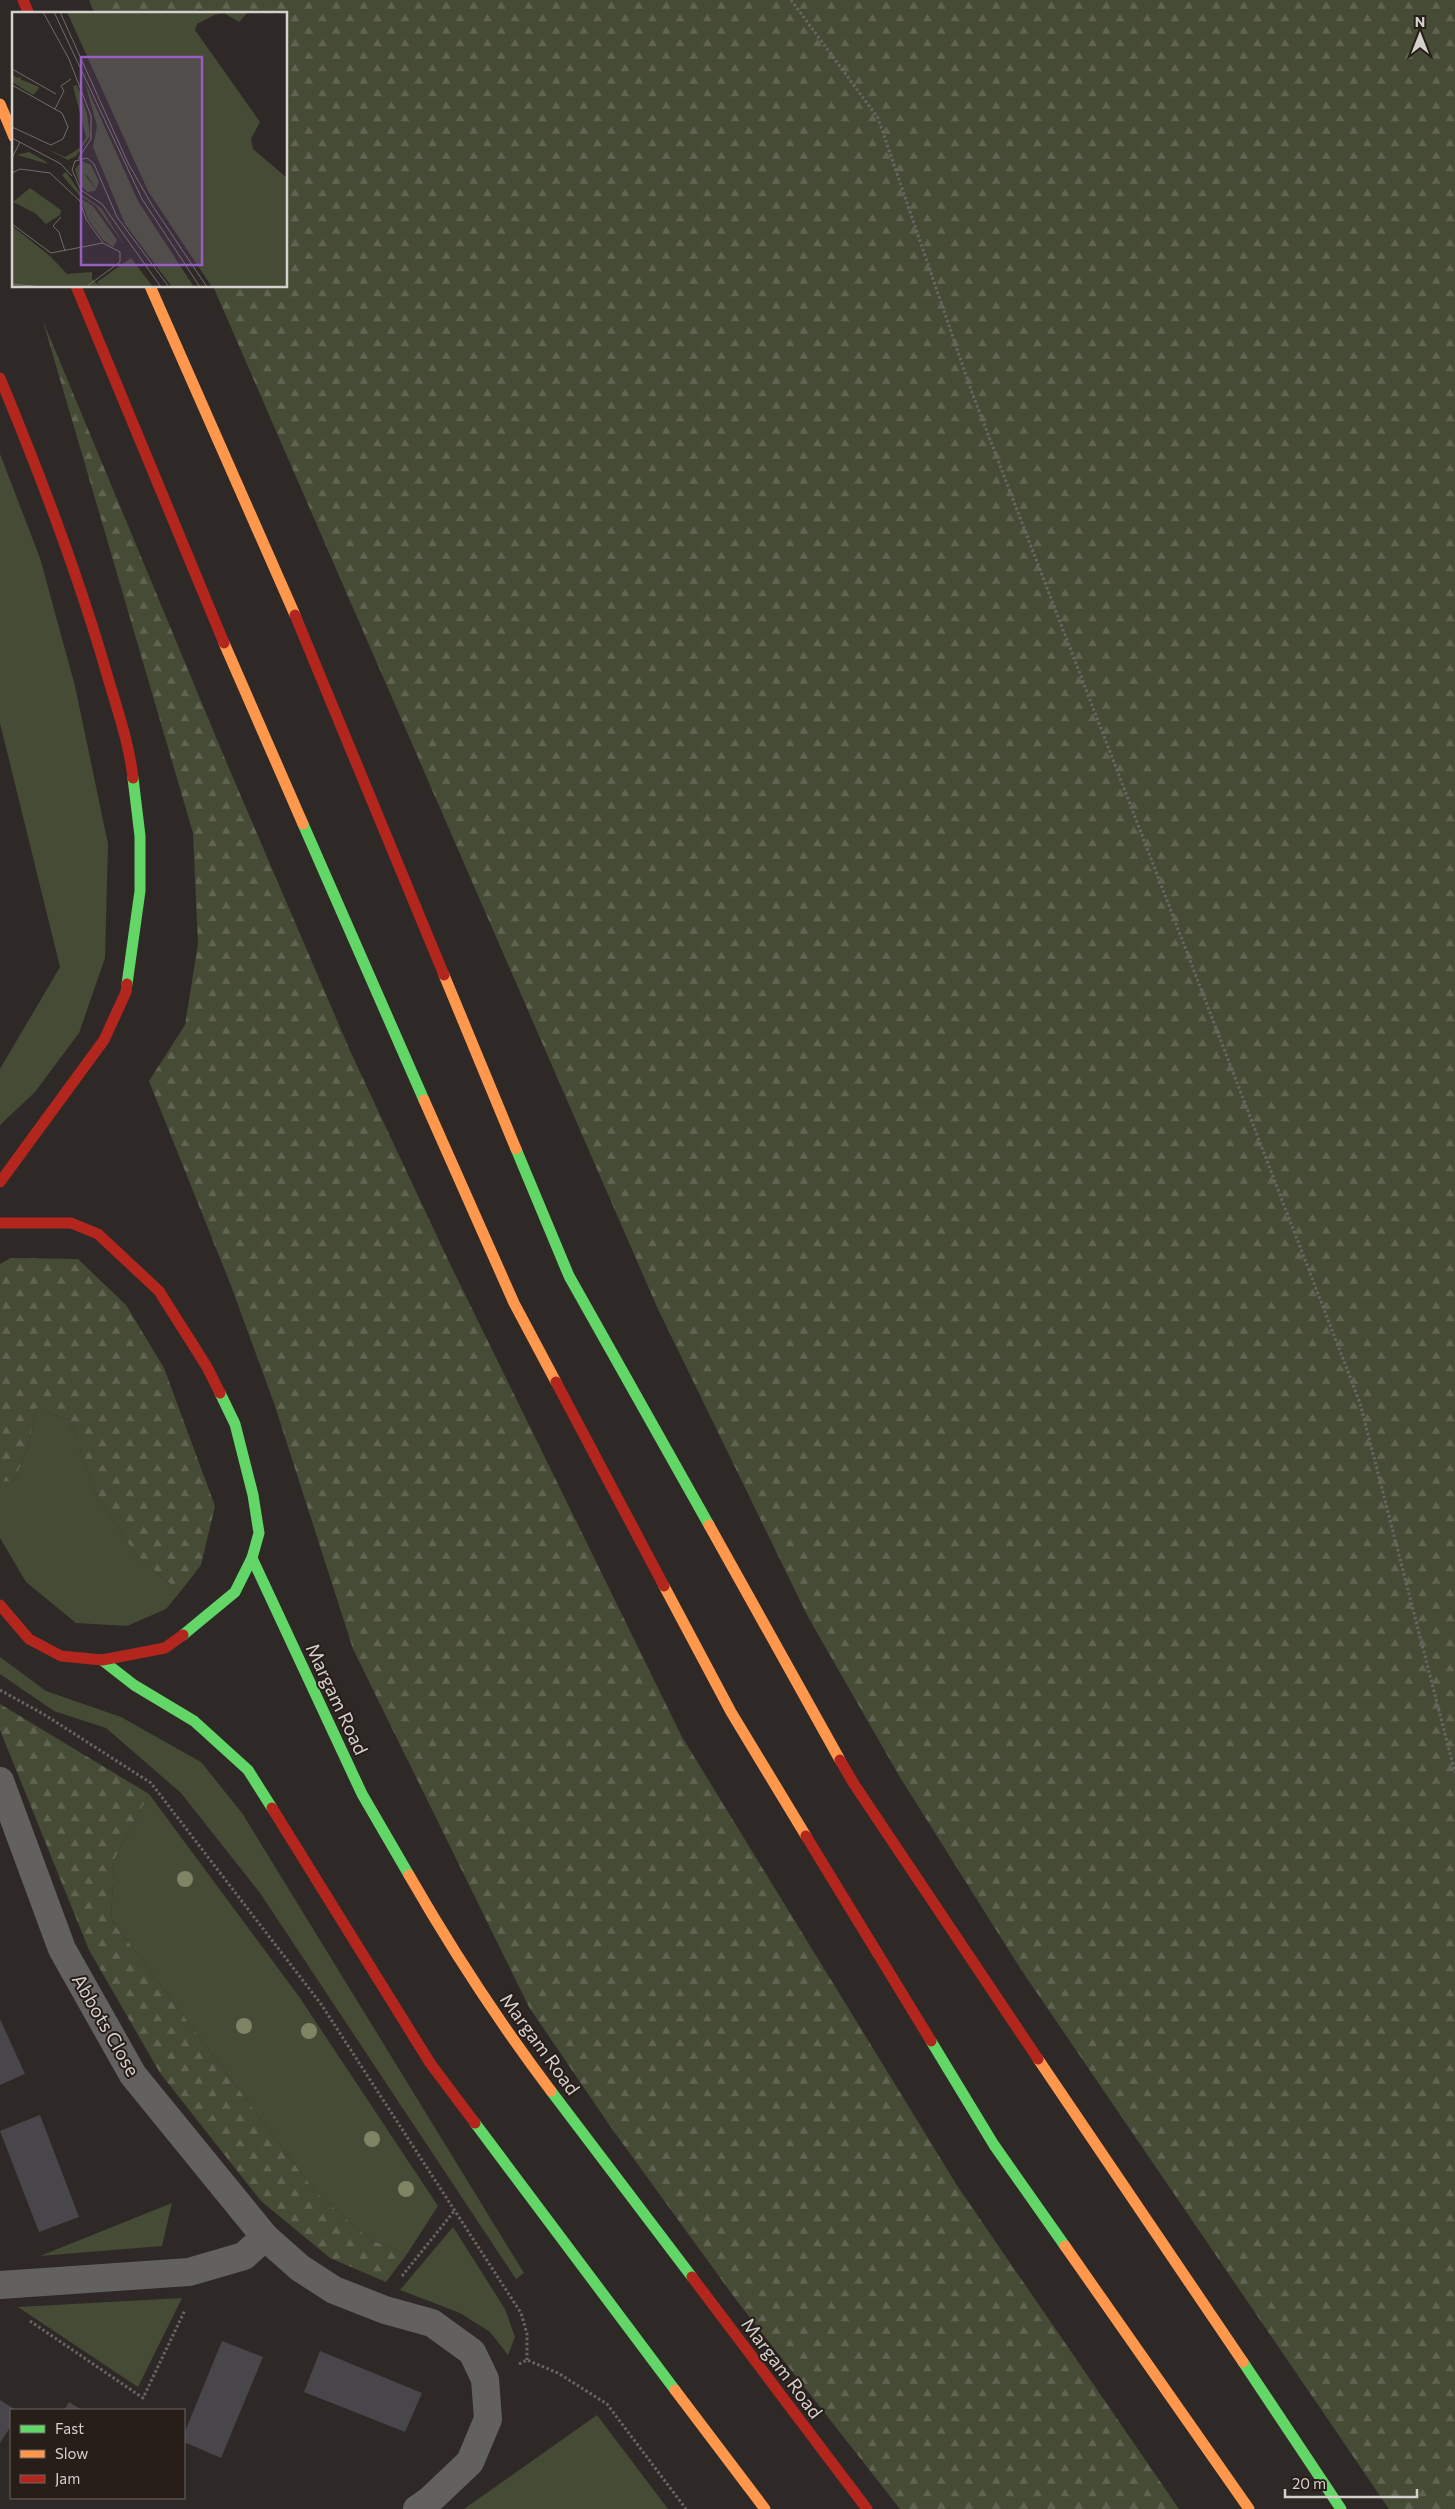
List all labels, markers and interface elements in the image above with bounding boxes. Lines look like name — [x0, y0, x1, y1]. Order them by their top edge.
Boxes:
north arrow — [1395, 10, 1445, 60]
inset map — [12, 12, 288, 288]
text: N — [1415, 13, 1425, 30]
street label: Margam Road — [302, 1639, 373, 1758]
street label: Abbots Close — [68, 1969, 145, 2080]
street label: Margam Road — [496, 1988, 585, 2099]
street label: Margam Road — [737, 2313, 828, 2423]
legend — [10, 2409, 185, 2499]
text: Fast — [55, 2419, 84, 2437]
text: Slow — [55, 2444, 88, 2462]
scale bar — [1285, 2466, 1418, 2498]
text: Jam — [55, 2469, 80, 2487]
text: 20 m — [1292, 2474, 1326, 2492]

